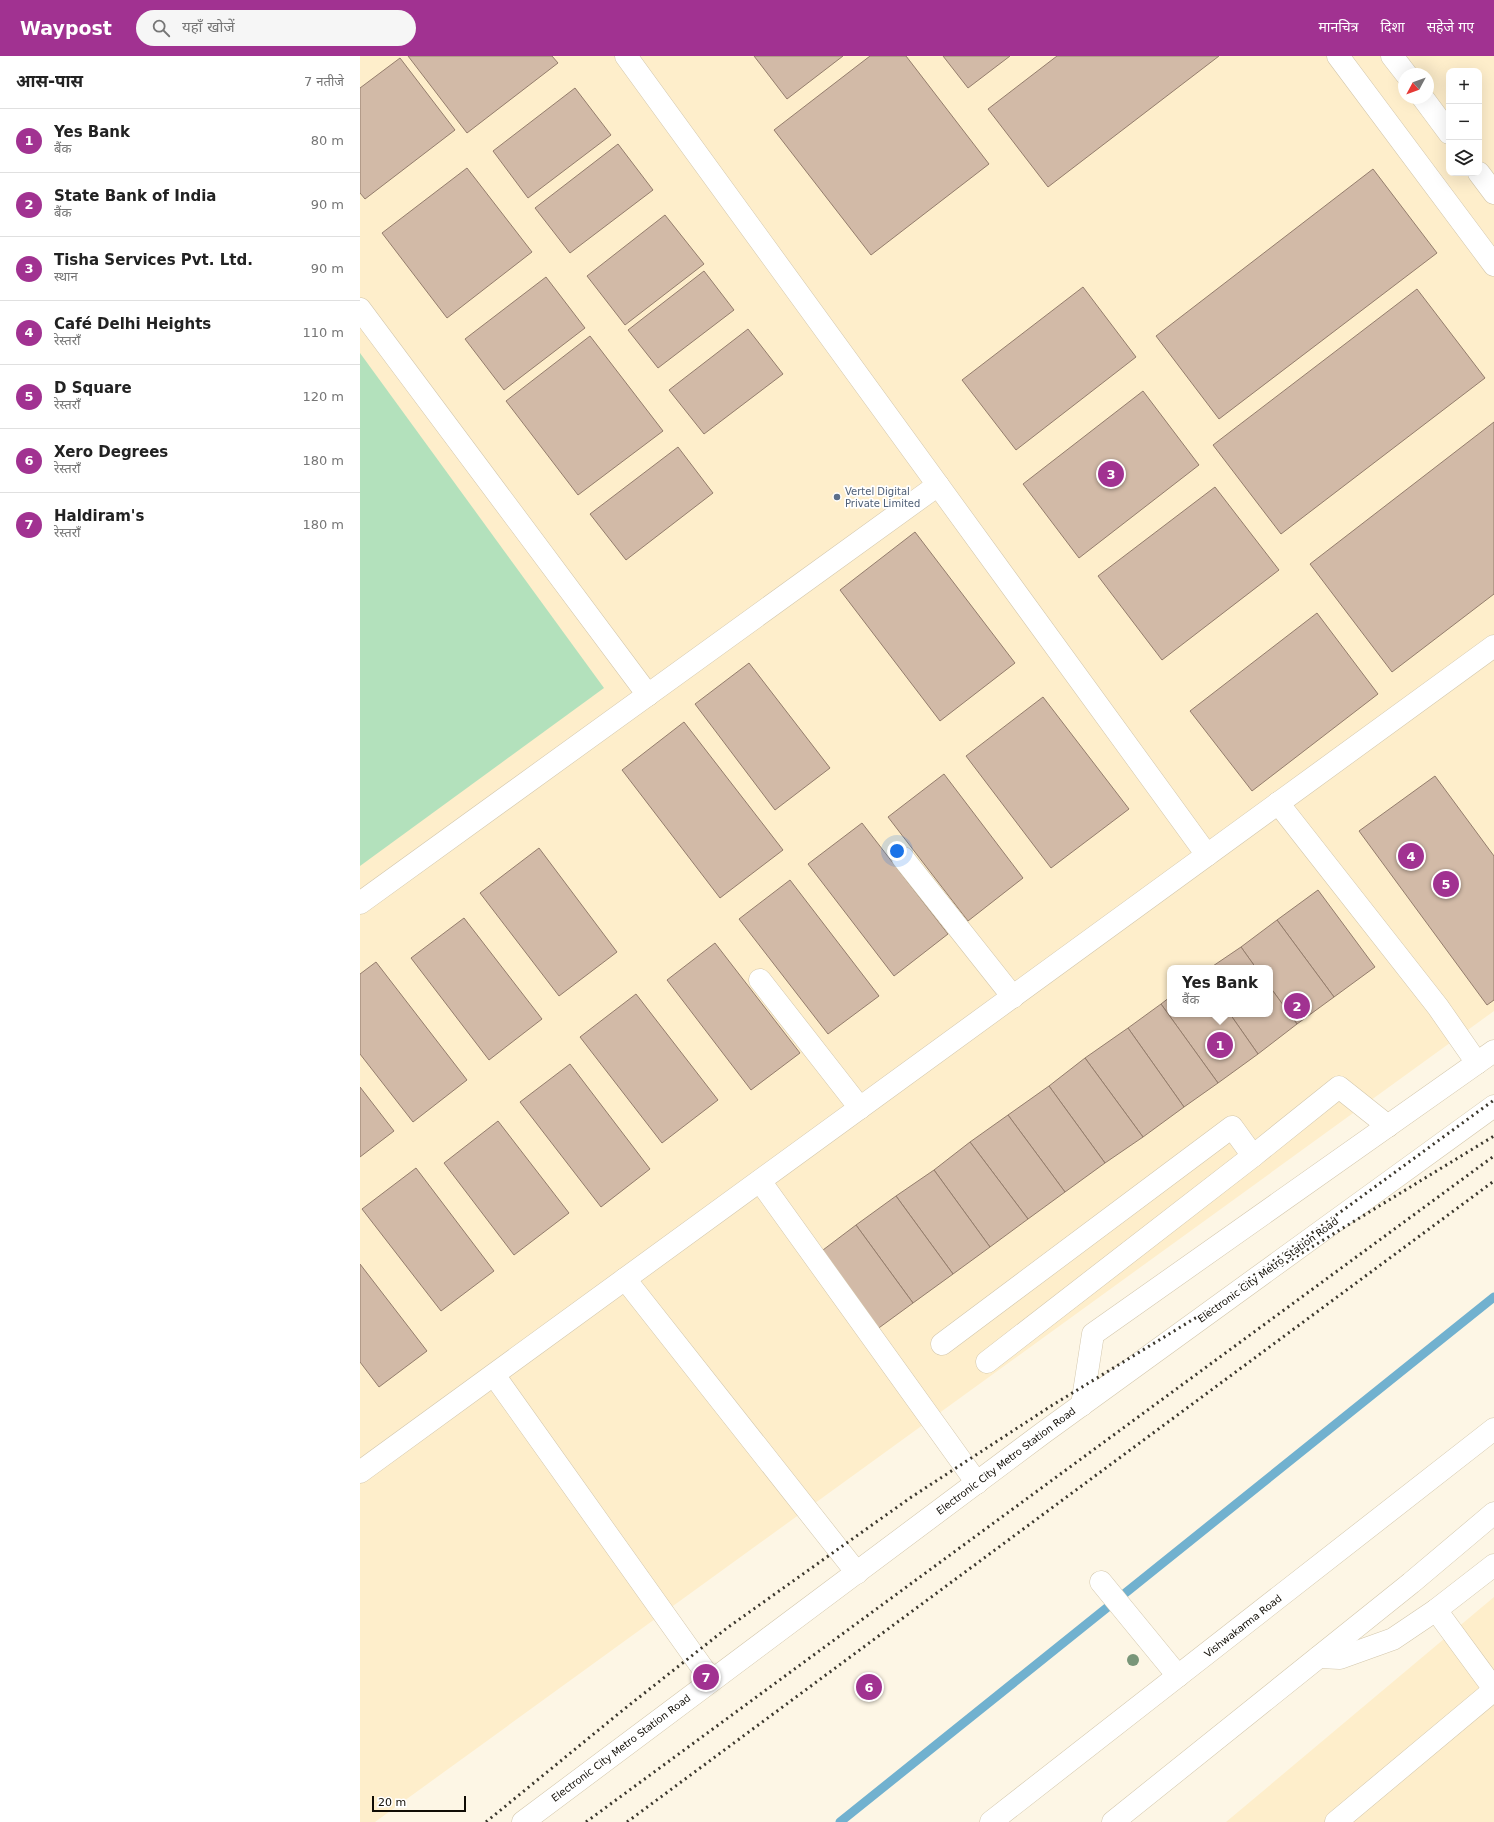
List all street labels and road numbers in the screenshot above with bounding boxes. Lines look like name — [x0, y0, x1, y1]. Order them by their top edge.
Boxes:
street label: Electronic City Metro Station Road — [1196, 1215, 1340, 1325]
street label: Electronic City Metro Station Road — [934, 1405, 1078, 1517]
street label: Vishwakarma Road — [1202, 1592, 1284, 1660]
street label: Electronic City Metro Station Road — [549, 1692, 693, 1804]

